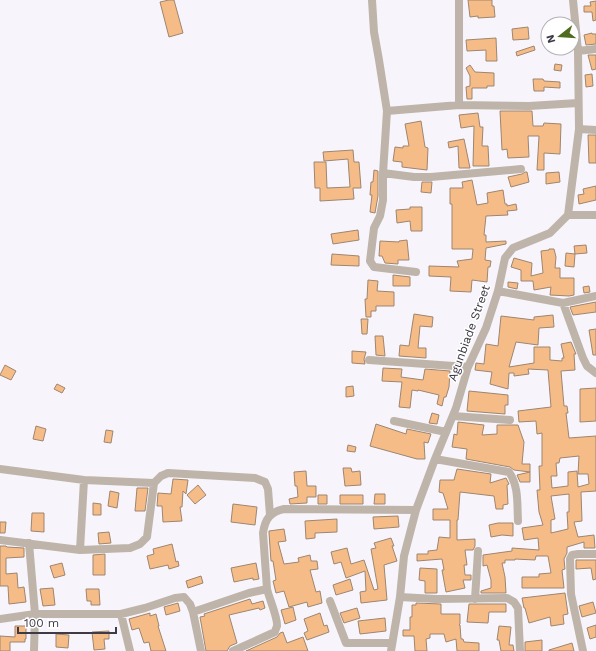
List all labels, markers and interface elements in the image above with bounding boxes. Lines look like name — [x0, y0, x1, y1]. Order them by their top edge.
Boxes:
north arrow — [540, 16, 580, 56]
text: N — [544, 33, 558, 45]
street label: Agunbiade Street — [445, 283, 493, 383]
scale bar — [18, 609, 116, 635]
text: 100 m — [24, 616, 59, 630]

